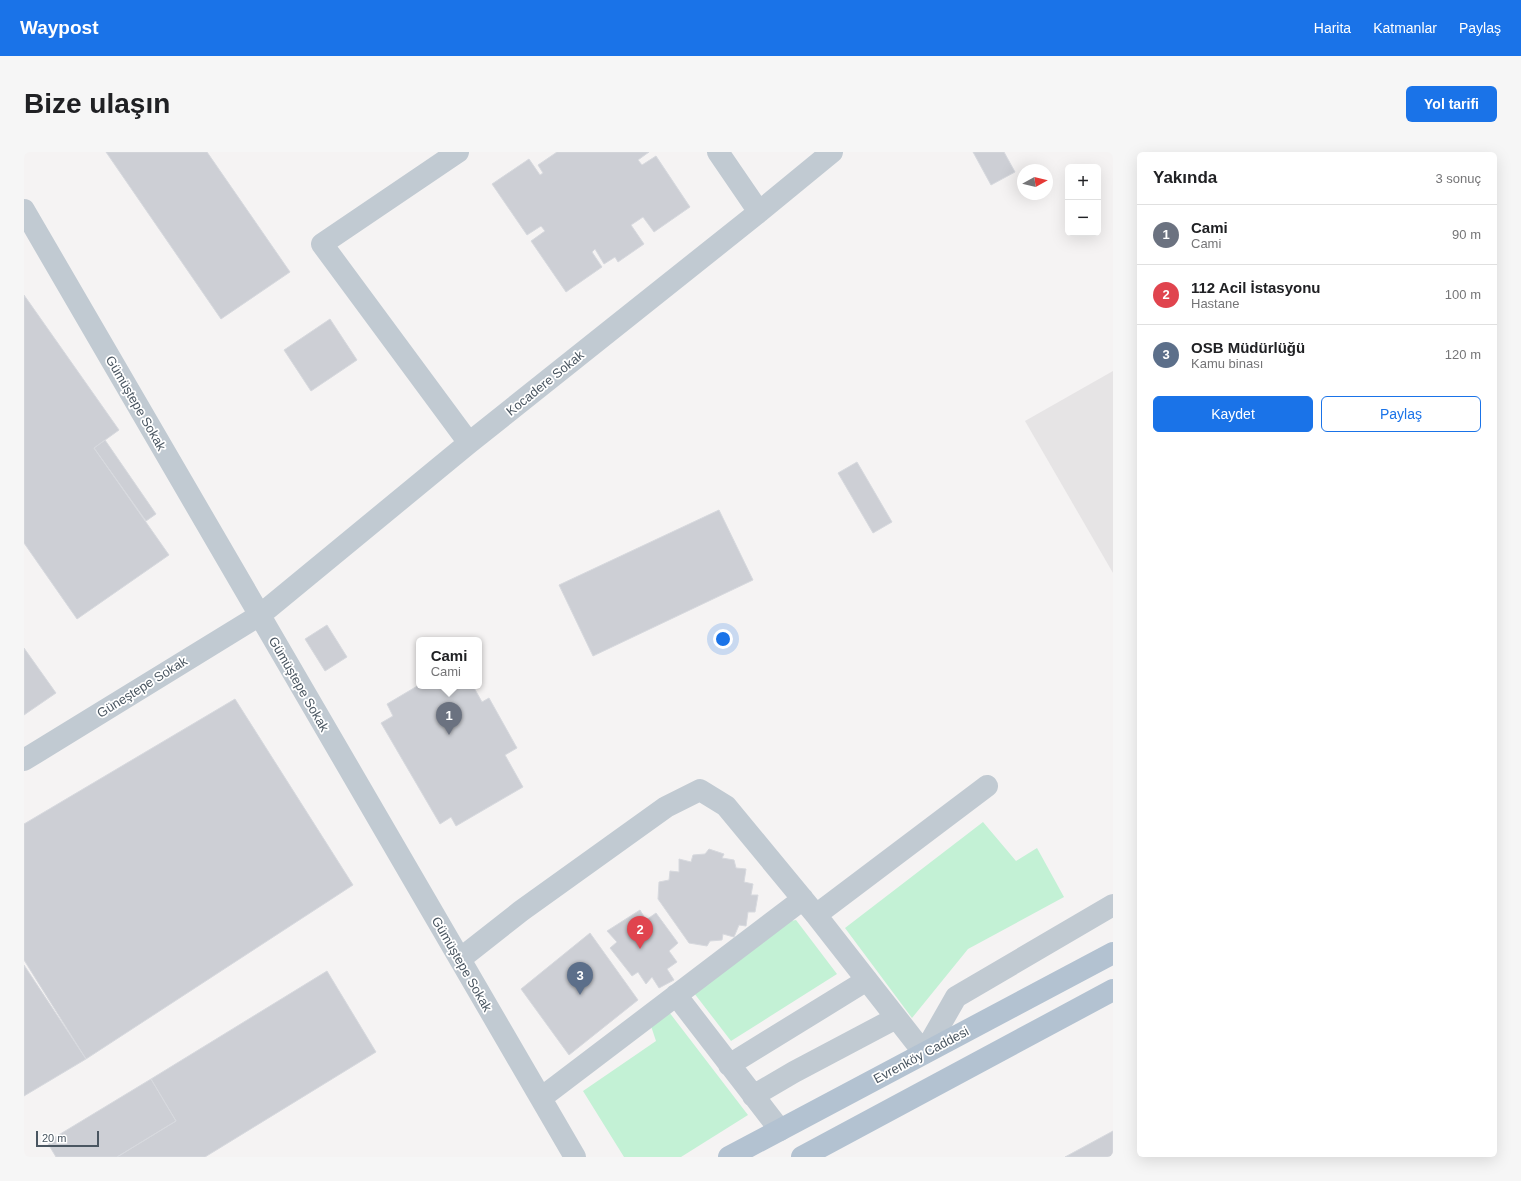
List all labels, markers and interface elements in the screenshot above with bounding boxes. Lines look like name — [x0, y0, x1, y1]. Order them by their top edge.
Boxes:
text: Waypost — [20, 17, 98, 38]
text: Harita — [1314, 20, 1351, 36]
text: Katmanlar — [1373, 20, 1437, 36]
text: Paylaş — [1459, 20, 1501, 36]
button: Yol tarifi — [1406, 86, 1497, 122]
text: Bize ulaşın — [24, 88, 170, 119]
north arrow — [1017, 164, 1053, 200]
map controls — [1065, 164, 1101, 236]
button: + — [1065, 164, 1101, 200]
text: Yakında — [1153, 168, 1217, 187]
text: 3 sonuç — [1435, 171, 1481, 186]
button: − — [1065, 200, 1101, 236]
text: Cami — [1191, 219, 1228, 236]
text: 1 — [1162, 227, 1170, 242]
text: 90 m — [1452, 227, 1481, 242]
text: Cami — [1191, 236, 1221, 251]
text: 112 Acil İstasyonu — [1191, 279, 1321, 296]
text: 2 — [1162, 287, 1170, 302]
text: 100 m — [1445, 287, 1481, 302]
text: Hastane — [1191, 296, 1239, 311]
text: OSB Müdürlüğü — [1191, 339, 1305, 356]
street label: Kocadere Sokak — [503, 347, 587, 419]
text: 3 — [1162, 347, 1170, 362]
text: 120 m — [1445, 347, 1481, 362]
street label: Gümüştepe Sokak — [103, 353, 169, 453]
text: Kamu binası — [1191, 356, 1263, 371]
button: Kaydet — [1153, 396, 1313, 432]
button: Paylaş — [1321, 396, 1481, 432]
your location — [713, 629, 733, 649]
street label: Gümüştepe Sokak — [266, 634, 332, 734]
popup — [416, 637, 482, 689]
text: Cami — [431, 647, 467, 664]
street label: Güneştepe Sokak — [94, 653, 190, 721]
text: Cami — [431, 664, 461, 679]
pin: 1 — [436, 702, 462, 735]
street label: Gümüştepe Sokak — [429, 914, 495, 1014]
pin: 2 — [627, 916, 653, 949]
pin: 3 — [567, 962, 593, 995]
street label: Evrenköy Caddesi — [871, 1024, 971, 1086]
scale bar — [36, 1129, 99, 1148]
text: 20 m — [42, 1132, 66, 1144]

